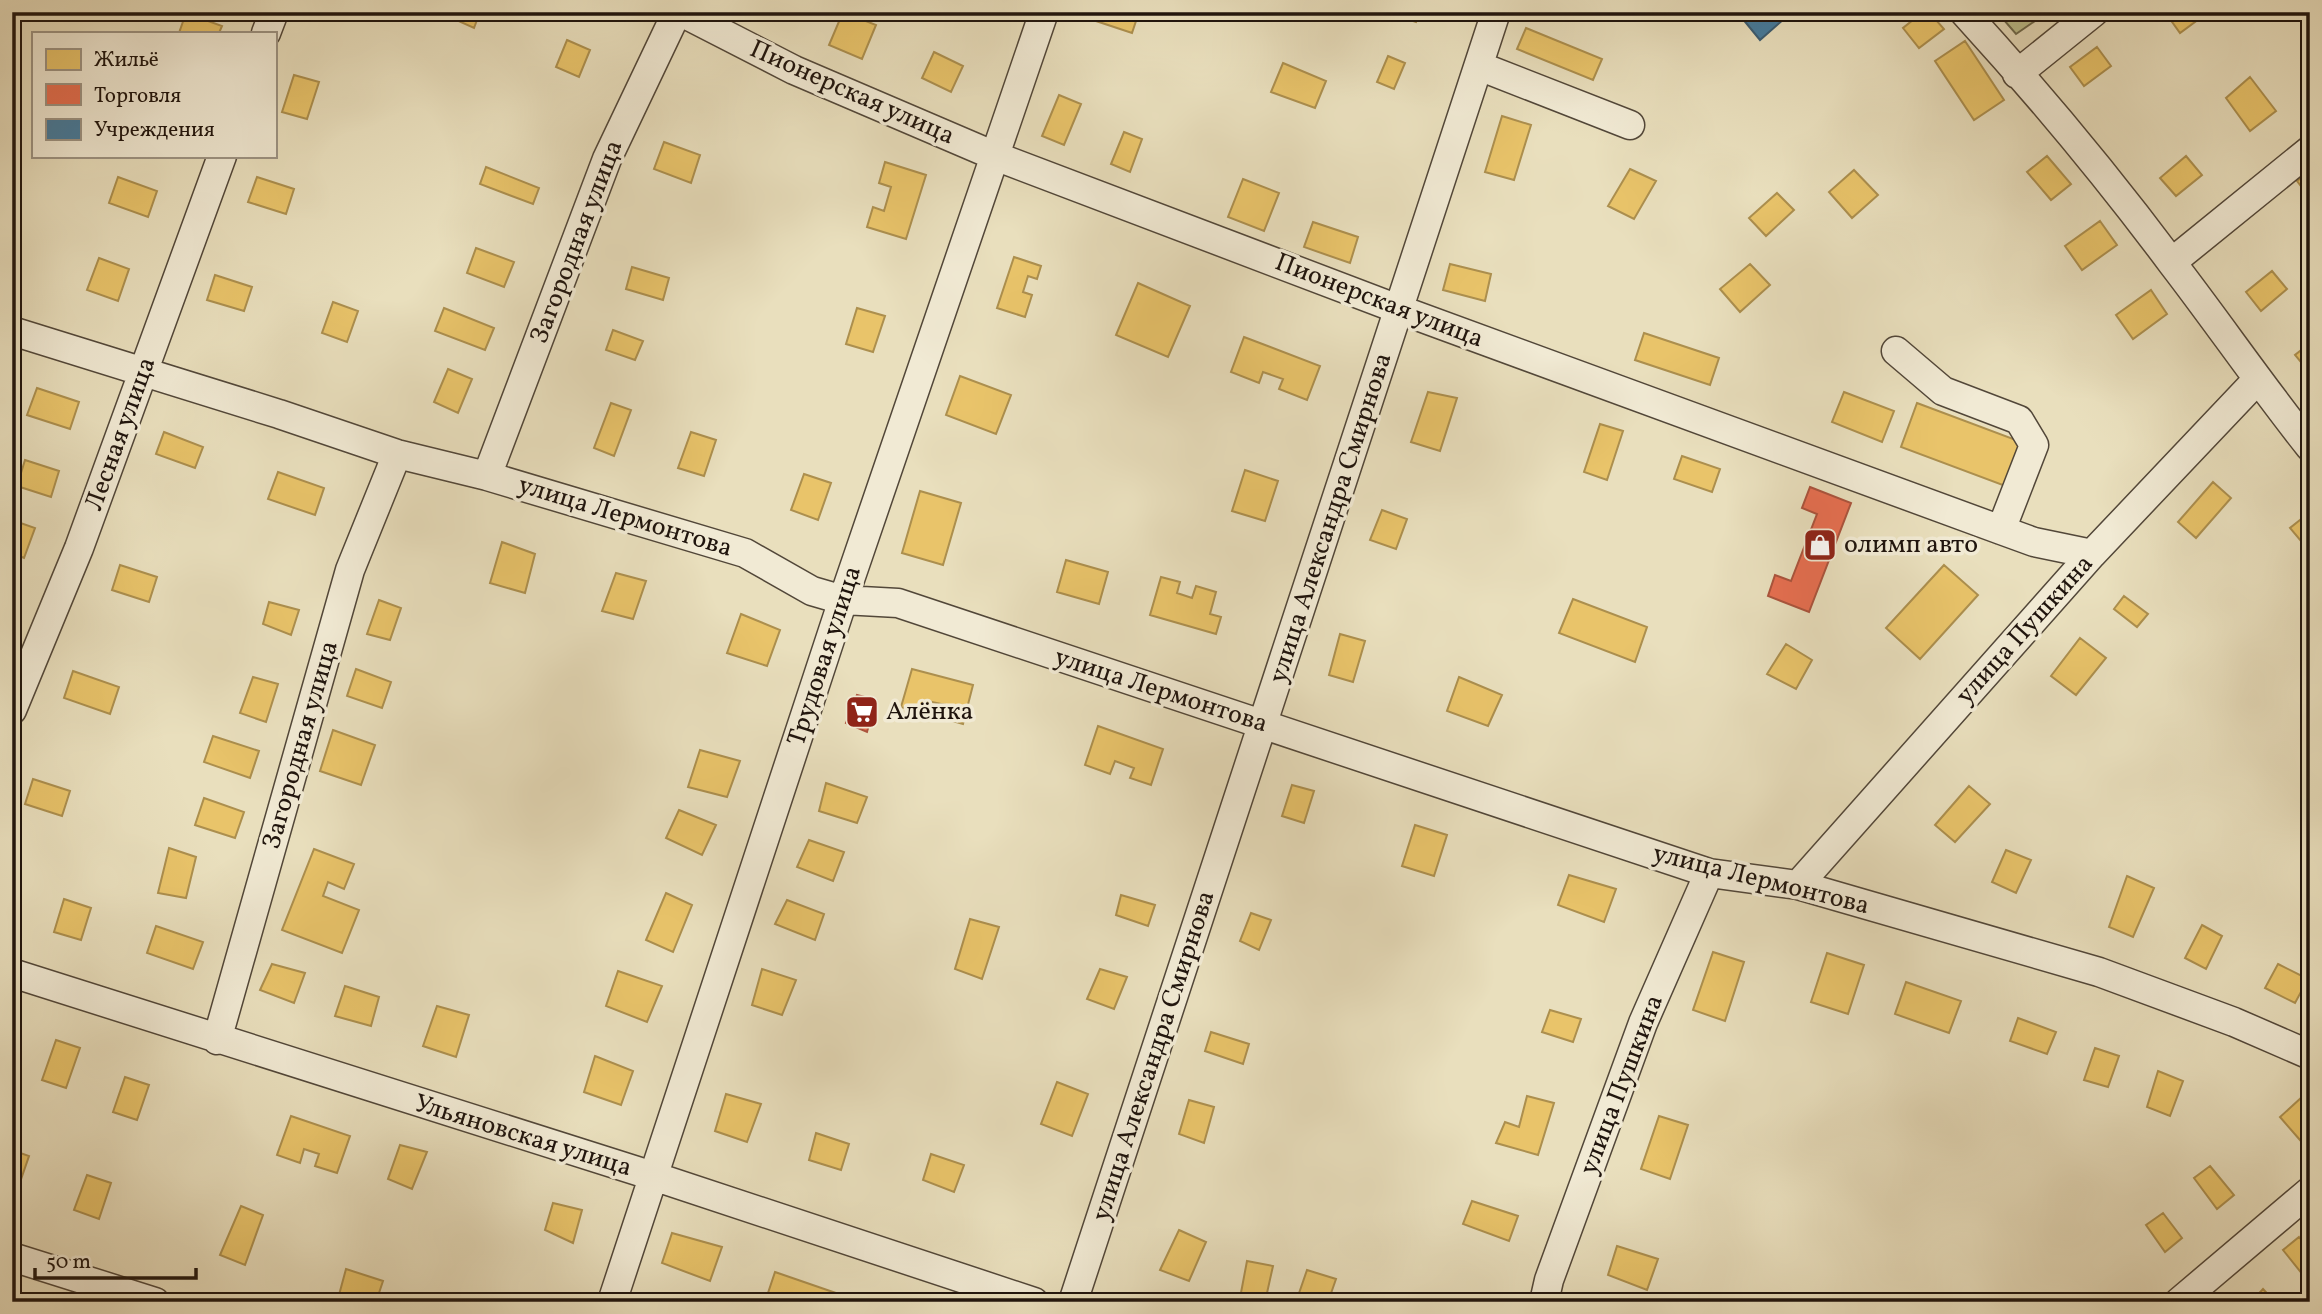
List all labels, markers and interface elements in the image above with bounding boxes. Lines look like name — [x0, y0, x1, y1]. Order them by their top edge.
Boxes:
legend — [32, 32, 276, 158]
street label: Пионерская улица — [744, 32, 960, 154]
text: Жильё — [94, 46, 159, 75]
text: Торговля — [94, 82, 181, 111]
text: Учреждения — [94, 116, 215, 145]
street label: Загородная улица — [522, 135, 632, 349]
street label: Пионерская улица — [1269, 245, 1489, 357]
street label: улица Александра Смирнова — [1261, 348, 1401, 688]
street label: Лесная улица — [77, 352, 165, 516]
street label: улица Лермонтова — [513, 467, 737, 567]
shop icon: олимп авто — [1801, 526, 1839, 564]
place label: олимп авто — [1844, 527, 1978, 563]
street label: улица Пушкина — [1948, 547, 2102, 713]
street label: Трудовая улица — [779, 561, 871, 751]
street label: Загородная улица — [254, 637, 348, 853]
street label: улица Лермонтова — [1050, 640, 1272, 742]
supermarket icon: Алёнка — [843, 693, 881, 731]
place label: Алёнка — [886, 694, 973, 730]
street label: улица Лермонтова — [1649, 836, 1873, 924]
street label: улица Александра Смирнова — [1084, 886, 1224, 1226]
street label: улица Пушкина — [1571, 990, 1673, 1180]
street label: Ульяновская улица — [410, 1086, 636, 1186]
scale bar — [35, 1237, 196, 1281]
text: 50 m — [46, 1248, 91, 1277]

